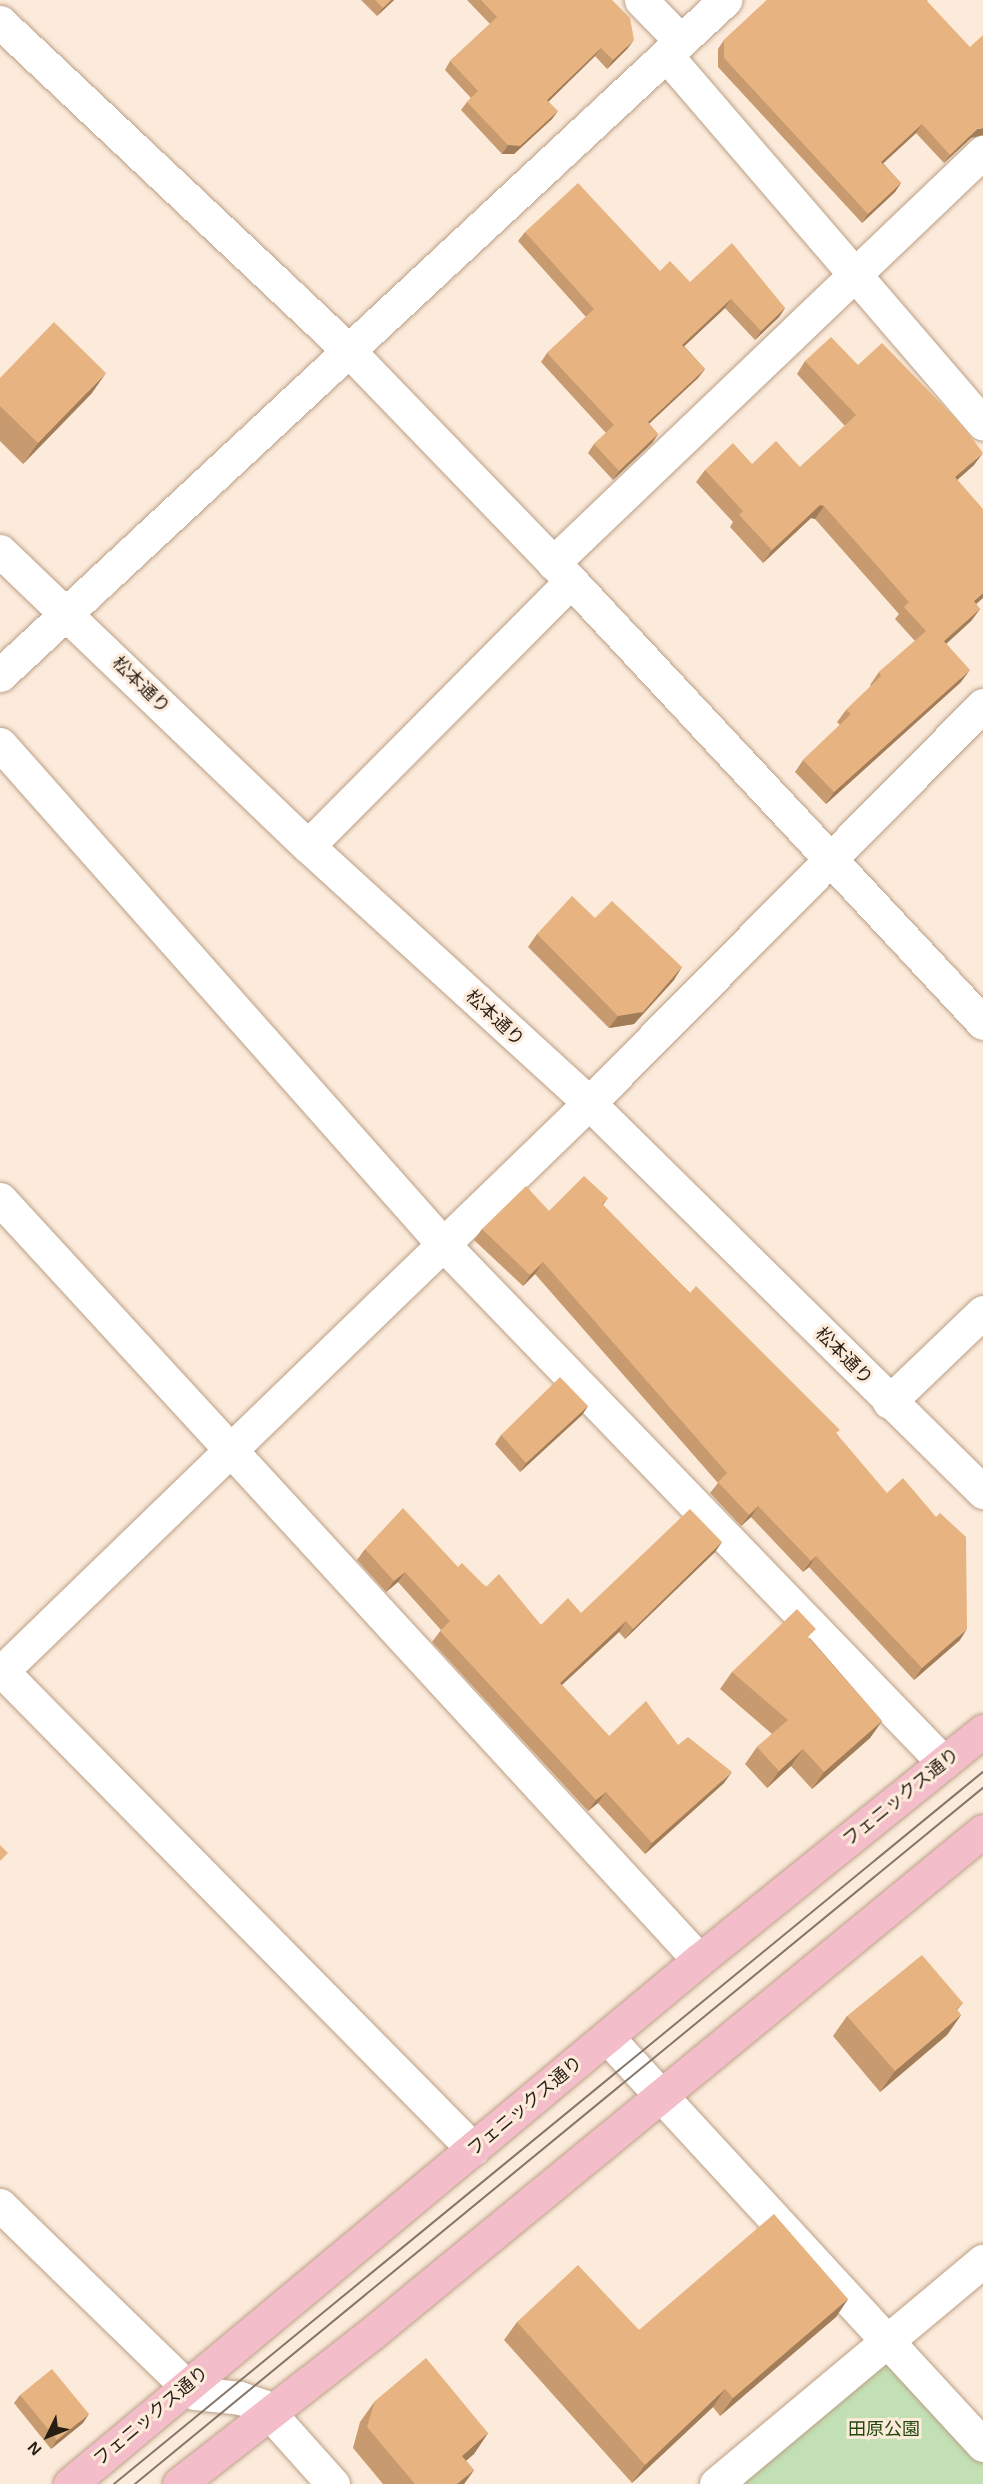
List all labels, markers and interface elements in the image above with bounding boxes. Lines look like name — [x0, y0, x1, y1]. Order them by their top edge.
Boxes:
street label: 松本通り — [108, 652, 174, 718]
street label: 松本通り — [461, 986, 529, 1050]
street label: 松本通り — [811, 1323, 877, 1389]
street label: フェニックス通り — [838, 1743, 964, 1851]
street label: フェニックス通り — [463, 2051, 587, 2161]
street label: フェニックス通り — [89, 2361, 213, 2471]
north arrow — [18, 2406, 78, 2466]
park label: 田原公園 — [848, 2418, 920, 2440]
text: N — [24, 2439, 45, 2459]

